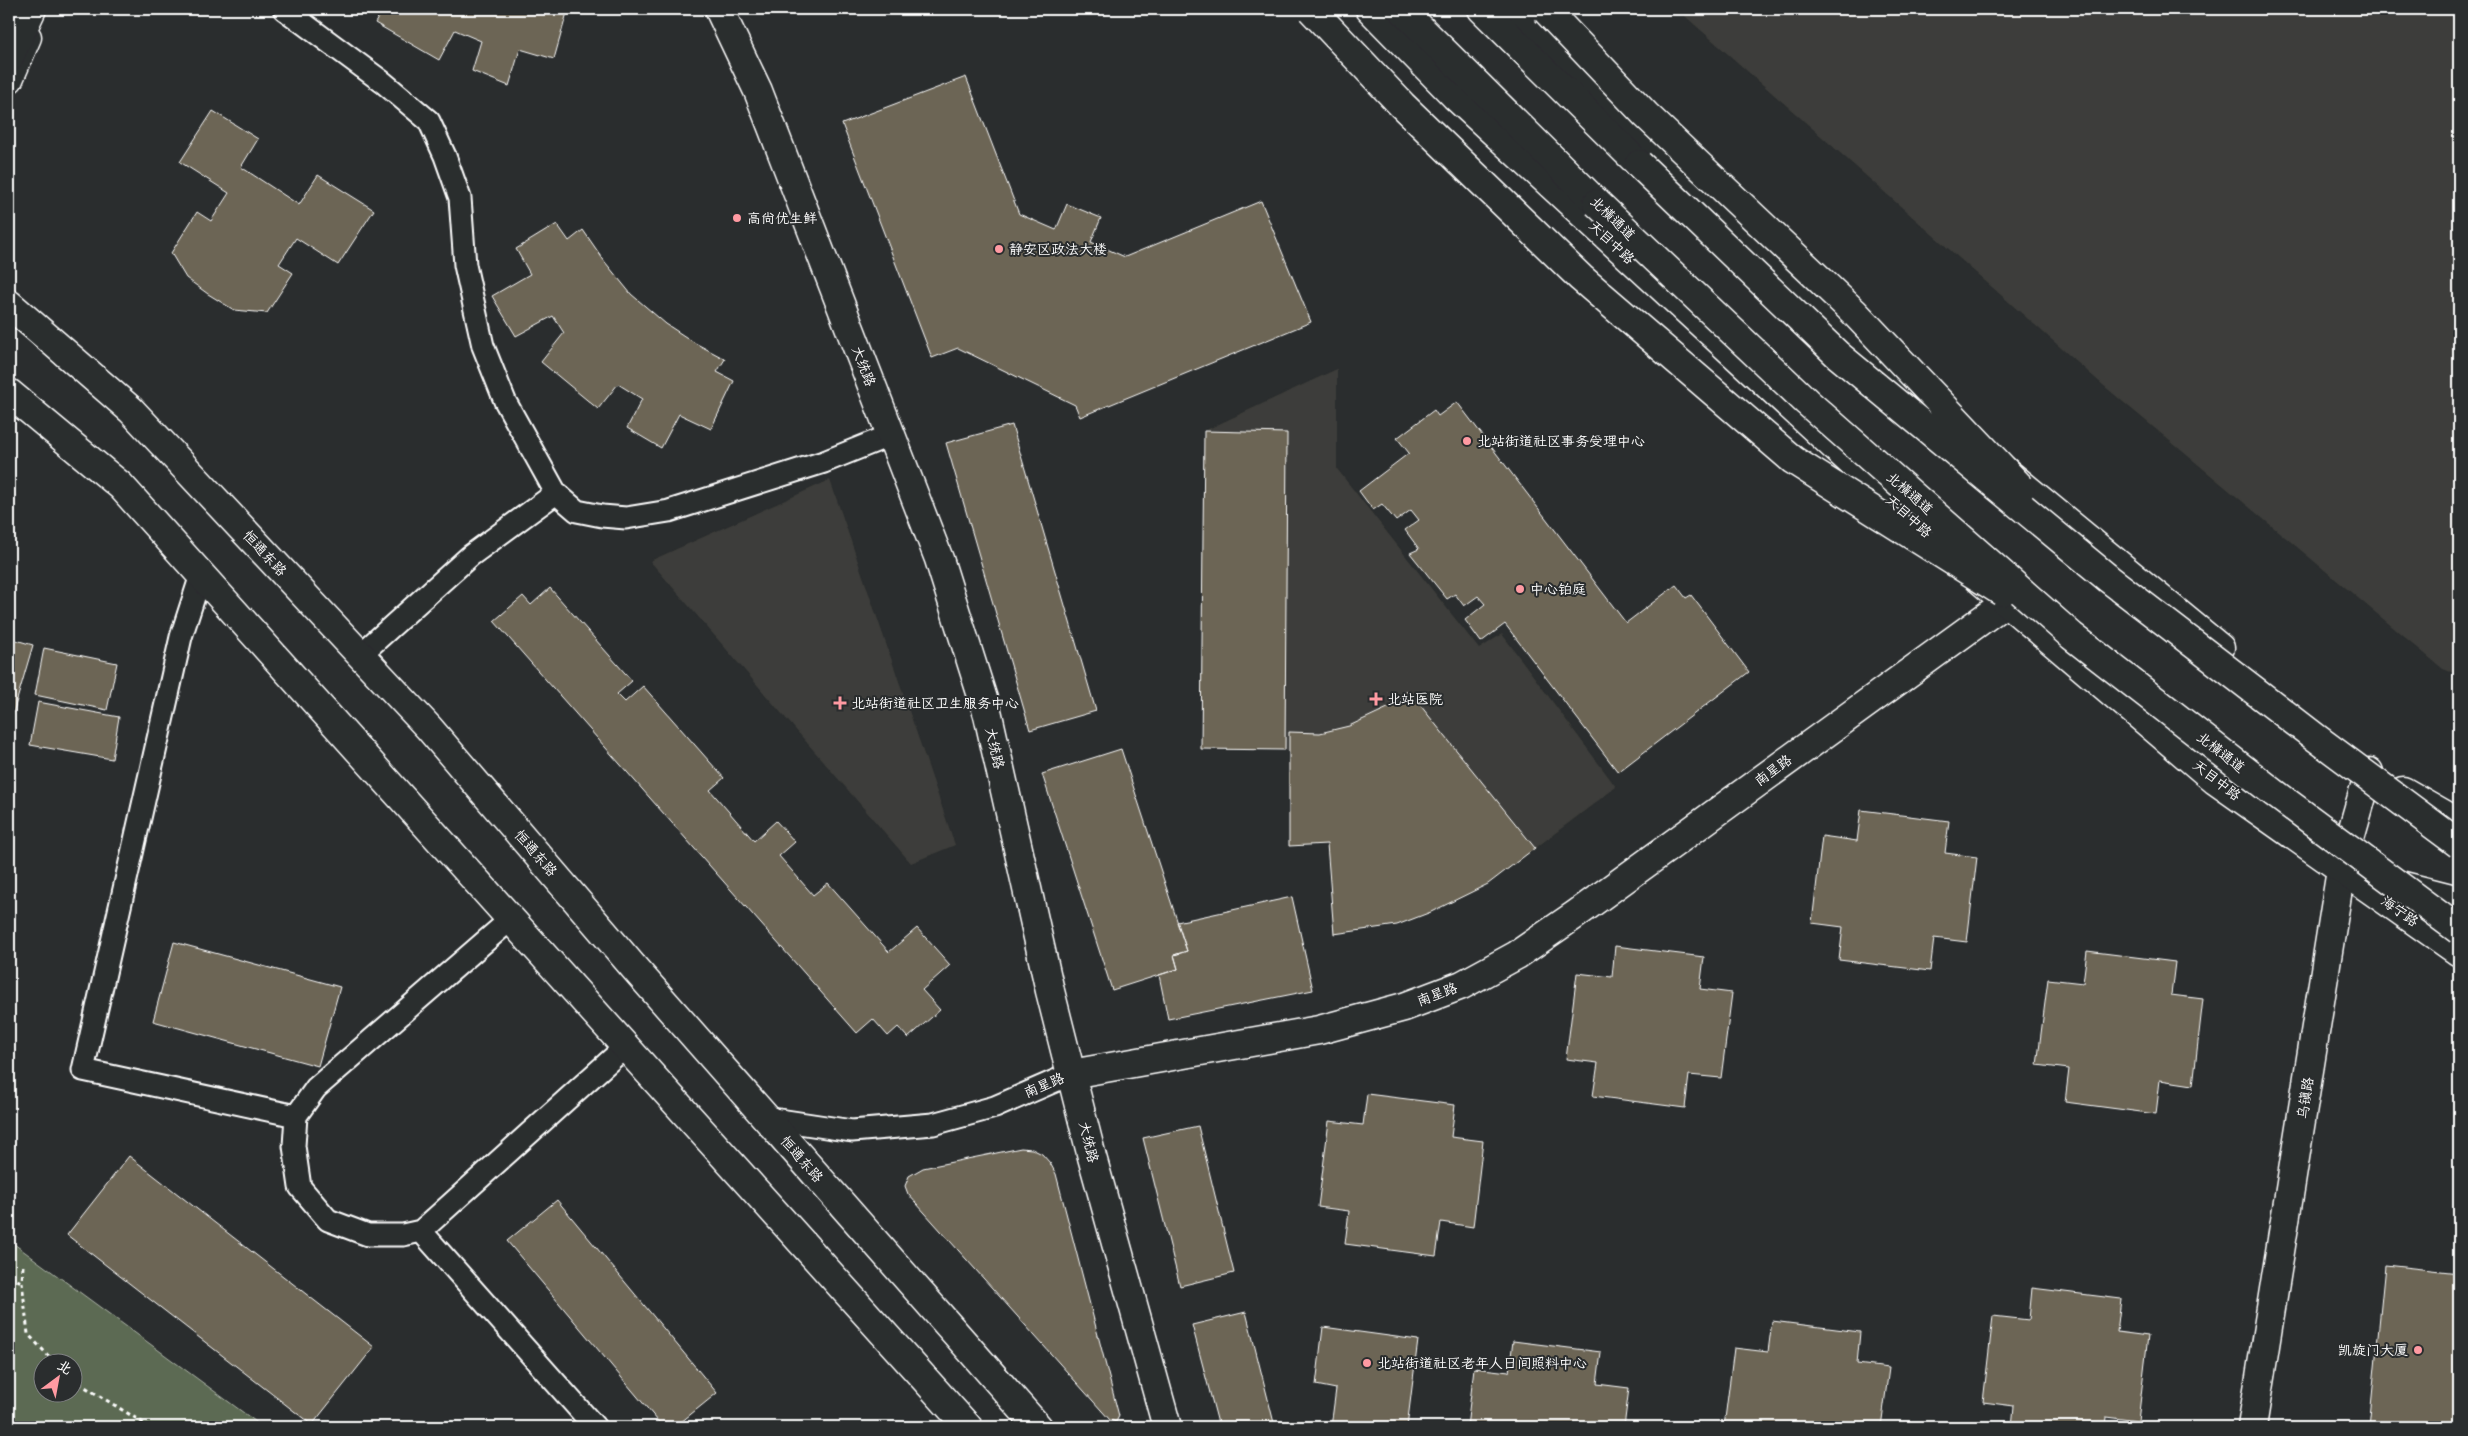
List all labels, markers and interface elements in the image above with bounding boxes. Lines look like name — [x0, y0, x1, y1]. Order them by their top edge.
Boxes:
street label: 北横通道 — [1587, 192, 1639, 244]
place label: 高尚优生鲜 — [747, 209, 818, 227]
marker: 高尚优生鲜 — [731, 212, 743, 224]
street label: 天目中路 — [1585, 216, 1639, 268]
place label: 静安区政法大楼 — [1009, 240, 1107, 258]
marker: 静安区政法大楼 — [993, 243, 1005, 255]
street label: 大统路 — [848, 343, 880, 389]
place label: 北站街道社区事务受理中心 — [1477, 432, 1645, 450]
marker: 北站街道社区事务受理中心 — [1461, 435, 1473, 447]
street label: 北横通道 — [1883, 468, 1937, 518]
street label: 天目中路 — [1882, 491, 1936, 541]
street label: 恒通东路 — [239, 526, 291, 580]
place label: 中心铂庭 — [1530, 580, 1586, 598]
marker: 中心铂庭 — [1514, 583, 1526, 595]
place label: 北站医院 — [1387, 690, 1443, 708]
marker: 北站医院 — [1369, 692, 1383, 706]
place label: 北站街道社区卫生服务中心 — [851, 694, 1019, 712]
marker: 北站街道社区卫生服务中心 — [833, 696, 847, 710]
street label: 大统路 — [982, 726, 1008, 770]
street label: 北横通道 — [2193, 728, 2249, 776]
street label: 南星路 — [1751, 750, 1795, 790]
street label: 天目中路 — [2189, 756, 2245, 804]
street label: 恒通东路 — [511, 826, 561, 880]
street label: 海宁路 — [2378, 892, 2422, 930]
street label: 南星路 — [1414, 978, 1460, 1010]
street label: 南星路 — [1021, 1069, 1067, 1101]
street label: 乌镇路 — [2293, 1076, 2317, 1120]
street label: 大统路 — [1075, 1119, 1103, 1165]
street label: 恒通东路 — [777, 1132, 827, 1186]
place label: 凯旋门大厦 — [2338, 1341, 2408, 1359]
marker: 凯旋门大厦 — [2412, 1344, 2424, 1356]
north arrow — [32, 1354, 82, 1404]
place label: 北站街道社区老年人日间照料中心 — [1377, 1354, 1587, 1372]
text: 北 — [54, 1356, 76, 1378]
marker: 北站街道社区老年人日间照料中心 — [1361, 1357, 1373, 1369]

